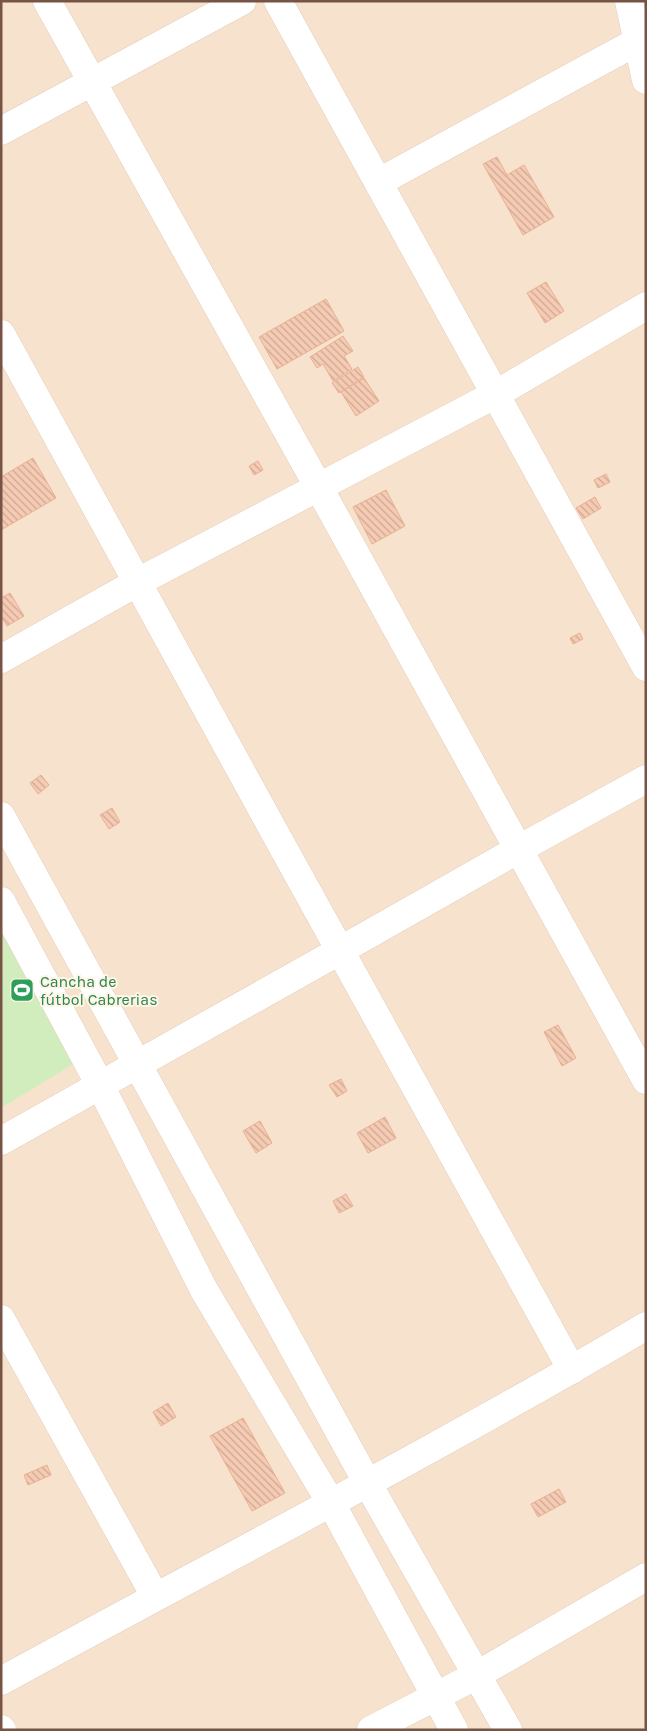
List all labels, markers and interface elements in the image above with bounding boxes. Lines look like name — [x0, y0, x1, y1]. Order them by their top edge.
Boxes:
place label: Cancha de fútbol Cabrerias — [40, 972, 158, 1009]
sports icon: Cancha de fútbol Cabrerias — [9, 977, 35, 1003]

